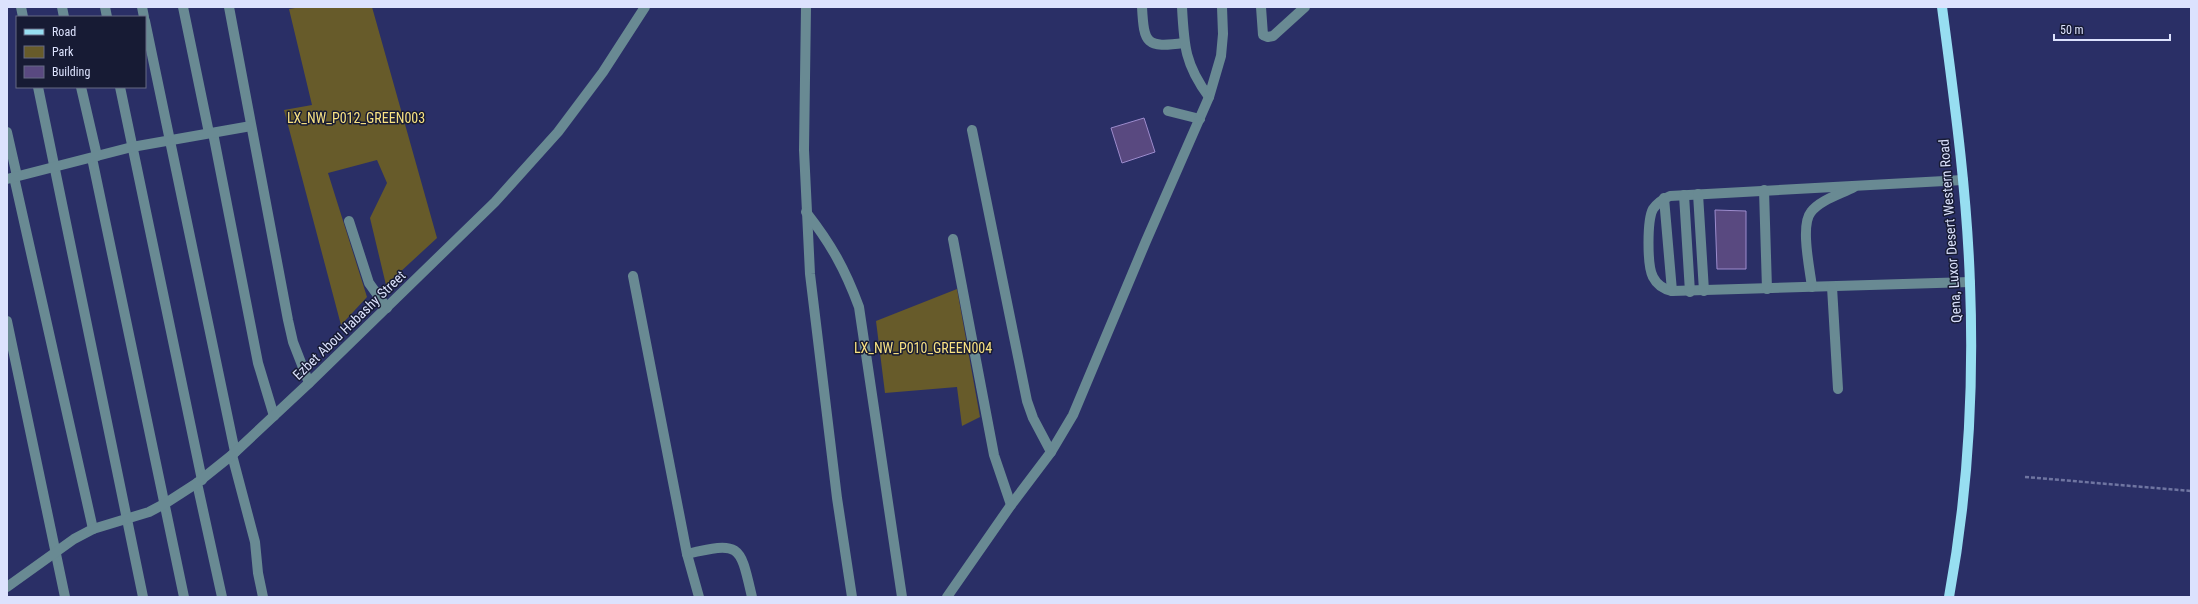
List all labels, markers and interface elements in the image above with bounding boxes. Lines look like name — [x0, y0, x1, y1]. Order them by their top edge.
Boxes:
legend — [16, 16, 146, 88]
scale bar — [2054, 16, 2170, 42]
text: 50 m — [2060, 23, 2084, 37]
text: Road — [52, 25, 76, 39]
text: Park — [52, 45, 74, 59]
text: Building — [52, 65, 90, 79]
park label: LX_NW_P012_GREEN003 — [287, 110, 425, 126]
street label: Qena, Luxor Desert Western Road — [1936, 139, 1964, 323]
street label: Ezbet Abou Habashy Street — [290, 267, 408, 383]
park label: LX_NW_P010_GREEN004 — [854, 340, 992, 356]

